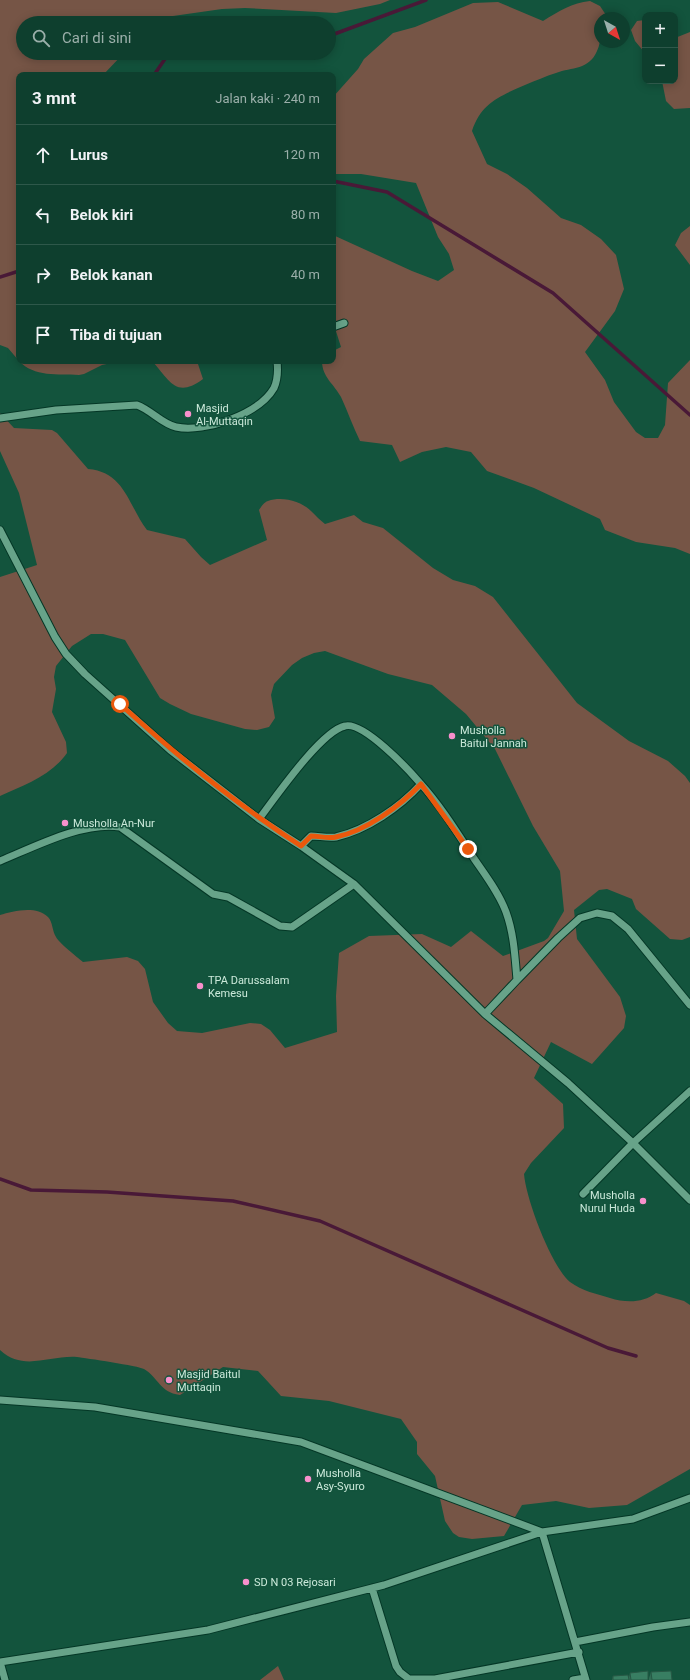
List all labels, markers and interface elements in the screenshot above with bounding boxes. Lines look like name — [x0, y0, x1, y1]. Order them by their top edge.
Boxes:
north arrow — [594, 12, 630, 48]
map controls — [642, 12, 678, 84]
button: + — [642, 12, 678, 48]
search box — [16, 16, 336, 60]
icon: search — [30, 27, 52, 49]
text: Cari di sini — [62, 29, 132, 47]
button: − — [642, 48, 678, 84]
text: 3 mnt — [32, 88, 76, 108]
text: Jalan kaki · 240 m — [215, 91, 320, 106]
icon: ahead — [32, 144, 54, 166]
text: Lurus — [70, 146, 108, 164]
text: 120 m — [283, 147, 320, 162]
icon: left — [32, 204, 54, 226]
text: Belok kiri — [70, 206, 133, 224]
text: 80 m — [291, 207, 320, 222]
icon: right — [32, 264, 54, 286]
text: Belok kanan — [70, 266, 153, 284]
text: 40 m — [291, 267, 320, 282]
icon: arrive — [32, 324, 54, 346]
text: Tiba di tujuan — [70, 326, 162, 344]
place label: Masjid Al-Muttaqin — [196, 402, 253, 428]
marker: Masjid Al-Muttaqin — [183, 409, 193, 419]
route start — [111, 695, 129, 713]
place label: Musholla Baitul Jannah — [460, 724, 527, 750]
marker: Musholla Baitul Jannah — [447, 731, 457, 741]
place label: Musholla An-Nur — [73, 817, 155, 830]
marker: Musholla An-Nur — [60, 818, 70, 828]
route end — [459, 840, 477, 858]
place label: TPA Darussalam Kemesu — [208, 974, 289, 1000]
marker: TPA Darussalam Kemesu — [195, 981, 205, 991]
place label: Musholla Nurul Huda — [580, 1189, 635, 1215]
marker: Musholla Nurul Huda — [638, 1196, 648, 1206]
place label: Masjid Baitul Muttaqin — [177, 1368, 240, 1394]
marker: Masjid Baitul Muttaqin — [164, 1375, 174, 1385]
place label: Musholla Asy-Syuro — [316, 1467, 365, 1493]
marker: Musholla Asy-Syuro — [303, 1474, 313, 1484]
place label: SD N 03 Rejosari — [254, 1576, 336, 1589]
marker: SD N 03 Rejosari — [241, 1577, 251, 1587]

